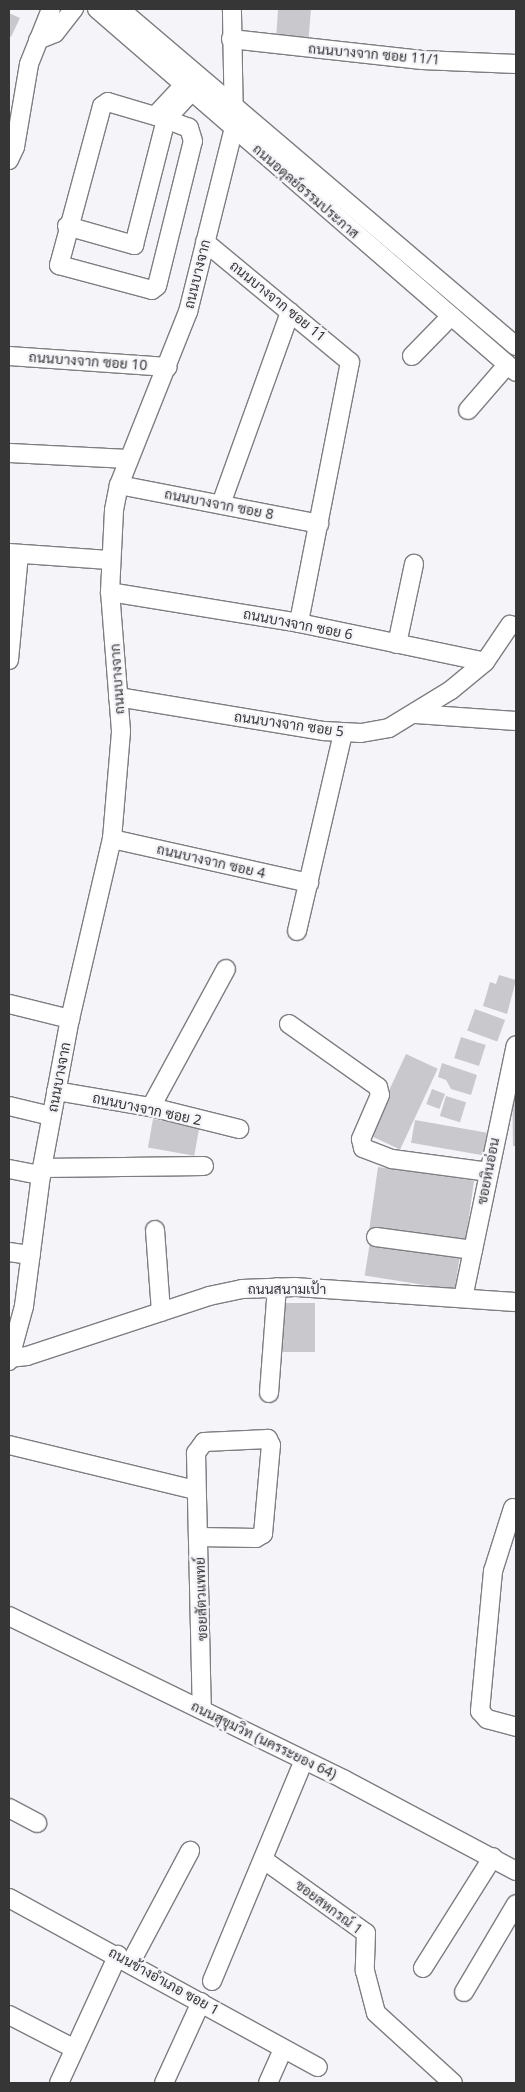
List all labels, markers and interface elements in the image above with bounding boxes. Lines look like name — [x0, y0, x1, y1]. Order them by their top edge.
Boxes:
street label: ถนนบางจาก ซอย 11/1 — [307, 40, 441, 68]
street label: ถนนอดุลย์ธรรมประภาส — [249, 140, 363, 242]
street label: ถนนบางจาก — [180, 238, 214, 310]
street label: ถนนบางจาก ซอย 11 — [227, 257, 329, 345]
street label: ถนนบางจาก ซอย 10 — [28, 348, 148, 374]
street label: ถนนบางจาก ซอย 8 — [163, 485, 275, 523]
street label: ถนนบางจาก ซอย 6 — [242, 605, 354, 643]
street label: ถนนบางจาก — [106, 643, 128, 715]
street label: ถนนบางจาก ซอย 5 — [233, 708, 345, 740]
street label: ถนนบางจาก ซอย 4 — [155, 840, 267, 882]
street label: ถนนบางจาก — [44, 1041, 74, 1113]
street label: ถนนบางจาก ซอย 2 — [91, 1089, 203, 1129]
street label: ซอยหินอ่อน — [473, 1136, 503, 1206]
street label: ถนนสนามเป้า — [248, 1281, 326, 1297]
street label: ซอยสัตวแพทย์ — [191, 1557, 211, 1641]
street label: ถนนสุขุมวิท (นครระยอง 64) — [188, 1697, 340, 1783]
street label: ซอยสหกรณ์ 1 — [292, 1876, 366, 1938]
street label: ถนนข้างอำเภอ ซอย 1 — [106, 1944, 222, 2018]

